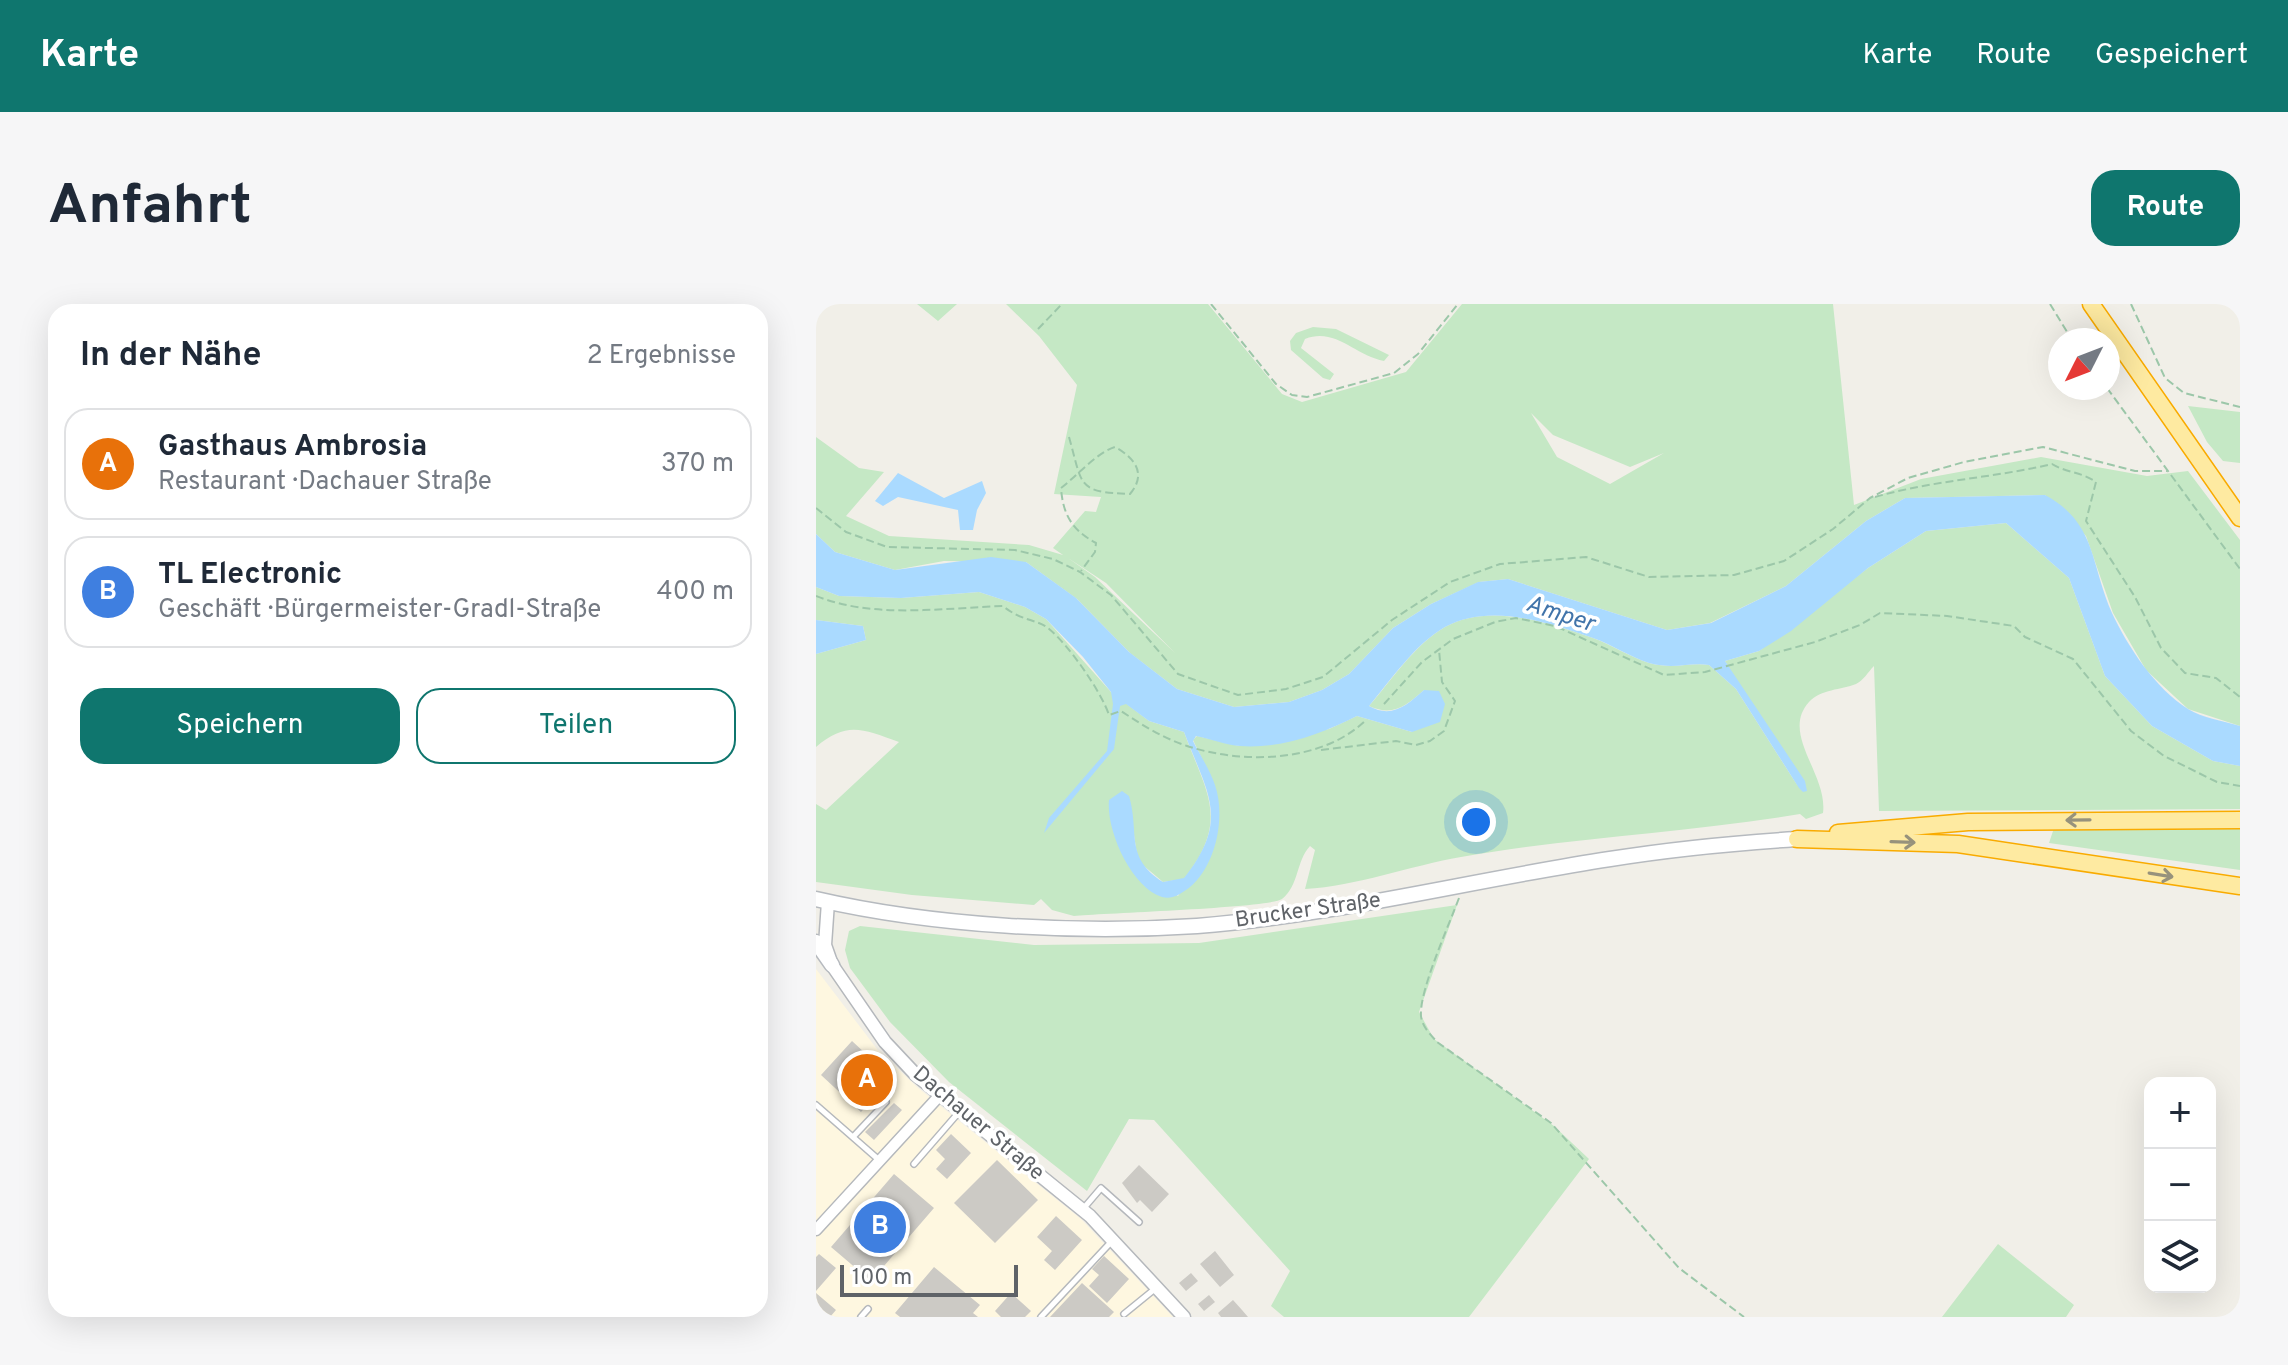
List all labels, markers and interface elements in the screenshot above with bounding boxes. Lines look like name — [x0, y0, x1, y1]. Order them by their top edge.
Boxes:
text: Karte — [40, 32, 139, 81]
text: Karte — [1862, 38, 1932, 74]
text: Route — [1976, 38, 2051, 74]
text: Gespeichert — [2095, 38, 2248, 74]
button: Route — [2091, 170, 2240, 246]
text: Anfahrt — [48, 173, 252, 243]
north arrow — [2048, 328, 2120, 400]
text: In der Nähe — [80, 335, 262, 378]
text: 2 Ergebnisse — [587, 340, 736, 373]
text: Gasthaus Ambrosia — [158, 429, 427, 466]
text: A — [99, 448, 117, 481]
text: 370 m — [661, 448, 734, 481]
text: Restaurant · Dachauer Straße — [158, 466, 492, 499]
text: TL Electronic — [158, 557, 342, 594]
text: B — [99, 576, 117, 609]
text: 400 m — [657, 576, 734, 609]
water label: Amper — [1522, 590, 1600, 641]
text: Geschäft · Bürgermeister-Gradl-Straße — [158, 594, 601, 627]
button: Speichern — [80, 688, 400, 764]
button: Teilen — [416, 688, 736, 764]
your location — [1456, 802, 1496, 842]
one-way arrow — [2065, 813, 2092, 828]
one-way arrow — [1889, 835, 1916, 850]
one-way arrow — [2148, 868, 2173, 883]
street label: Brucker Straße — [1233, 887, 1383, 935]
pin: A — [841, 1050, 893, 1110]
street label: Dachauer Straße — [907, 1061, 1049, 1187]
map controls — [2144, 1077, 2216, 1293]
button: + — [2144, 1077, 2216, 1149]
button: − — [2144, 1149, 2216, 1221]
pin: B — [854, 1197, 906, 1257]
button: layers — [2144, 1221, 2216, 1293]
scale bar — [840, 1261, 1018, 1297]
text: 100 m — [852, 1265, 912, 1292]

